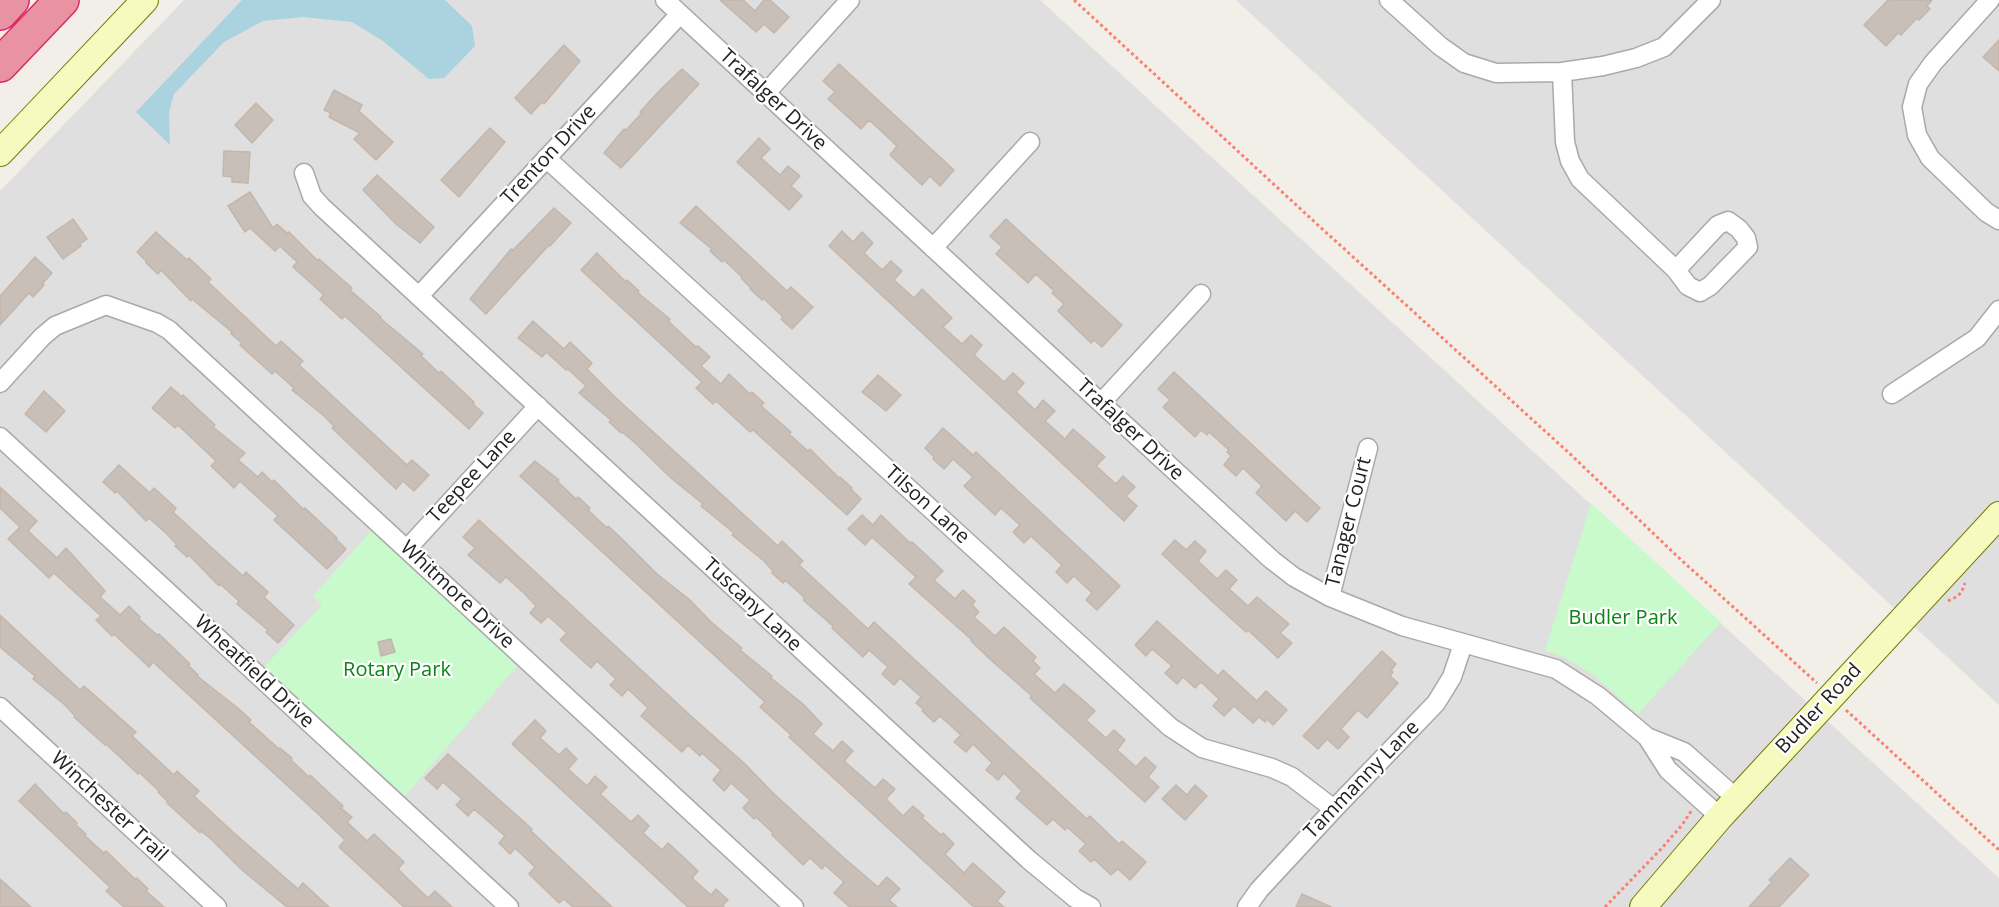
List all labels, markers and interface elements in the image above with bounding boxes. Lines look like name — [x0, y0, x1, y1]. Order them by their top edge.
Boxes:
street label: Trafalger Drive — [714, 44, 832, 156]
street label: Trenton Drive — [496, 100, 602, 210]
street label: Trafalger Drive — [1071, 374, 1189, 486]
street label: Teepee Lane — [423, 426, 521, 528]
street label: Tanager Court — [1321, 454, 1377, 590]
street label: Tilson Lane — [880, 461, 974, 549]
street label: Whitmore Drive — [395, 536, 519, 654]
street label: Tuscany Lane — [698, 553, 806, 657]
park label: Budler Park — [1569, 606, 1677, 630]
street label: Wheatfield Drive — [189, 610, 319, 734]
park label: Rotary Park — [343, 658, 451, 682]
street label: Budler Road — [1771, 659, 1867, 759]
street label: Tammanny Lane — [1300, 716, 1424, 844]
street label: Winchester Trail — [46, 747, 172, 867]

